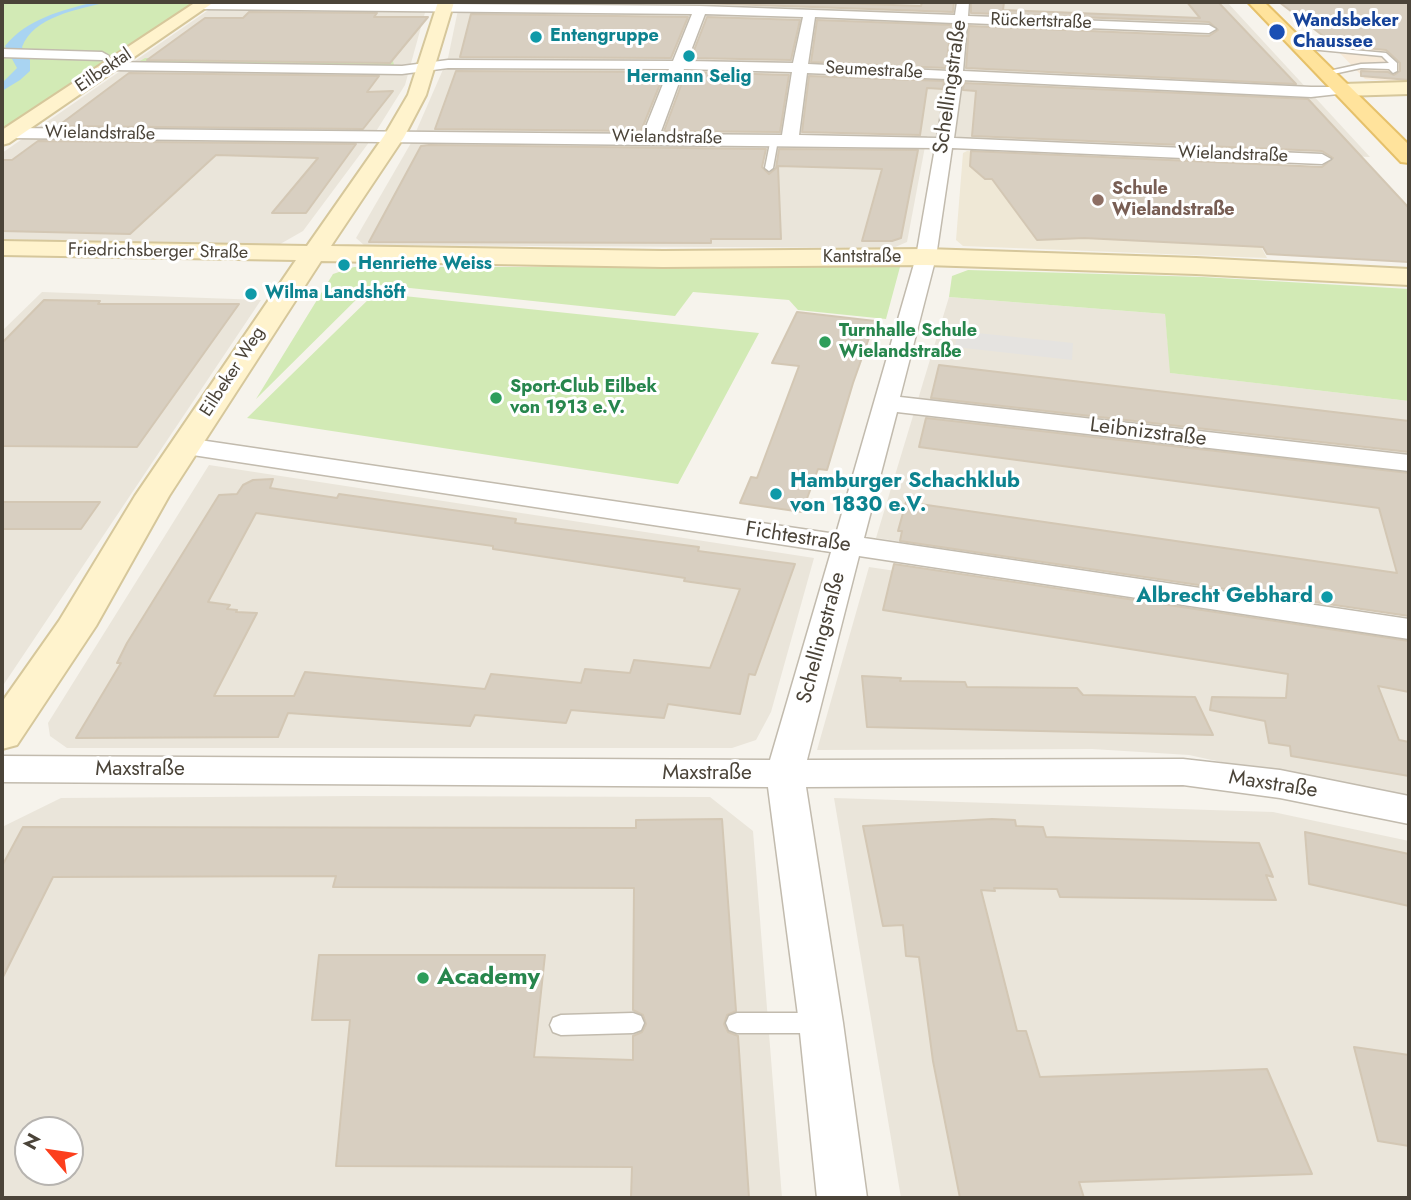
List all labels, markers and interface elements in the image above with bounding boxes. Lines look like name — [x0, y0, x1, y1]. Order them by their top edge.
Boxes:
street label: Rückertstraße — [990, 9, 1092, 35]
place label: Wandsbeker Chaussee — [1293, 11, 1399, 54]
street label: Schellingstraße — [929, 18, 973, 156]
marker: Wandsbeker Chaussee — [1267, 22, 1287, 42]
place label: Entengruppe — [550, 26, 659, 48]
marker: Entengruppe — [528, 29, 544, 45]
street label: Eilbektal — [72, 44, 136, 98]
marker: Hermann Selig — [681, 48, 697, 64]
street label: Seumestraße — [825, 58, 923, 84]
place label: Hermann Selig — [627, 67, 751, 89]
street label: Wielandstraße — [45, 122, 155, 146]
street label: Wielandstraße — [612, 126, 722, 150]
street label: Wielandstraße — [1178, 142, 1288, 168]
place label: Schule Wielandstraße — [1112, 179, 1235, 222]
marker: Schule Wielandstraße — [1090, 192, 1106, 208]
street label: Friedrichsberger Straße — [68, 240, 248, 264]
street label: Kantstraße — [823, 247, 901, 269]
place label: Henriette Weiss — [358, 254, 492, 276]
marker: Henriette Weiss — [336, 257, 352, 273]
place label: Wilma Landshöft — [265, 283, 406, 305]
marker: Wilma Landshöft — [243, 286, 259, 302]
place label: Turnhalle Schule Wielandstraße — [839, 321, 977, 364]
street label: Eilbeker Weg — [196, 323, 270, 421]
marker: Turnhalle Schule Wielandstraße — [817, 334, 833, 350]
place label: Sport-Club Eilbek von 1913 e.V. — [510, 377, 657, 420]
marker: Sport-Club Eilbek von 1913 e.V. — [488, 390, 504, 406]
street label: Leibnizstraße — [1088, 413, 1208, 453]
place label: Hamburger Schachklub von 1830 e.V. — [790, 469, 1020, 519]
marker: Hamburger Schachklub von 1830 e.V. — [768, 486, 784, 502]
street label: Fichtestraße — [744, 517, 852, 559]
street label: Schellingstraße — [792, 570, 852, 706]
place label: Albrecht Gebhard — [1136, 584, 1313, 610]
marker: Albrecht Gebhard — [1319, 589, 1335, 605]
street label: Maxstraße — [95, 757, 185, 783]
street label: Maxstraße — [662, 761, 752, 787]
street label: Maxstraße — [1227, 766, 1319, 804]
place label: Academy — [437, 964, 540, 992]
marker: Academy — [415, 970, 431, 986]
north arrow — [14, 1116, 84, 1186]
text: N — [16, 1128, 47, 1155]

